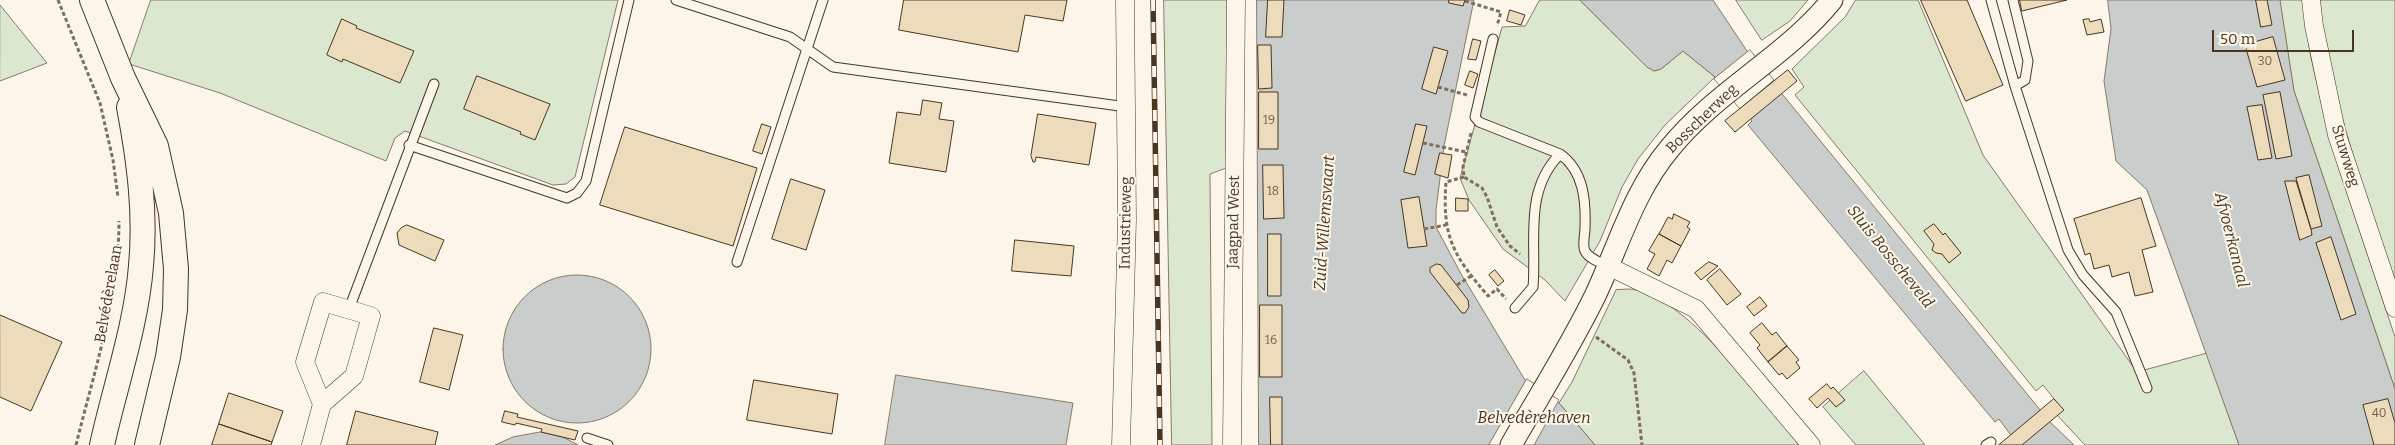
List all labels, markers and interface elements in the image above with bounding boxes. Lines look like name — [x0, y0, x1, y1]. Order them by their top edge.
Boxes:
scale bar — [2215, 20, 2358, 52]
text: 50 m — [2220, 30, 2255, 48]
house number: 30 — [2258, 55, 2272, 69]
street label: Bosscherweg — [1662, 80, 1742, 158]
house number: 19 — [1263, 114, 1275, 128]
street label: Stuwweg — [2327, 123, 2363, 189]
water label: Zuid-Willemsvaart — [1311, 155, 1339, 291]
street label: Jaagpad West — [1224, 175, 1244, 269]
street label: Industrieweg — [1116, 177, 1136, 269]
house number: 18 — [1267, 185, 1279, 199]
water label: Afvoerkanaal — [2210, 190, 2252, 290]
water label: Sluis Bosscheveld — [1843, 202, 1937, 312]
street label: Belvédèrelaan — [92, 244, 126, 344]
house number: 16 — [1265, 334, 1277, 348]
house number: 40 — [2372, 407, 2386, 421]
water label: Belvedèrehaven — [1477, 409, 1591, 429]

